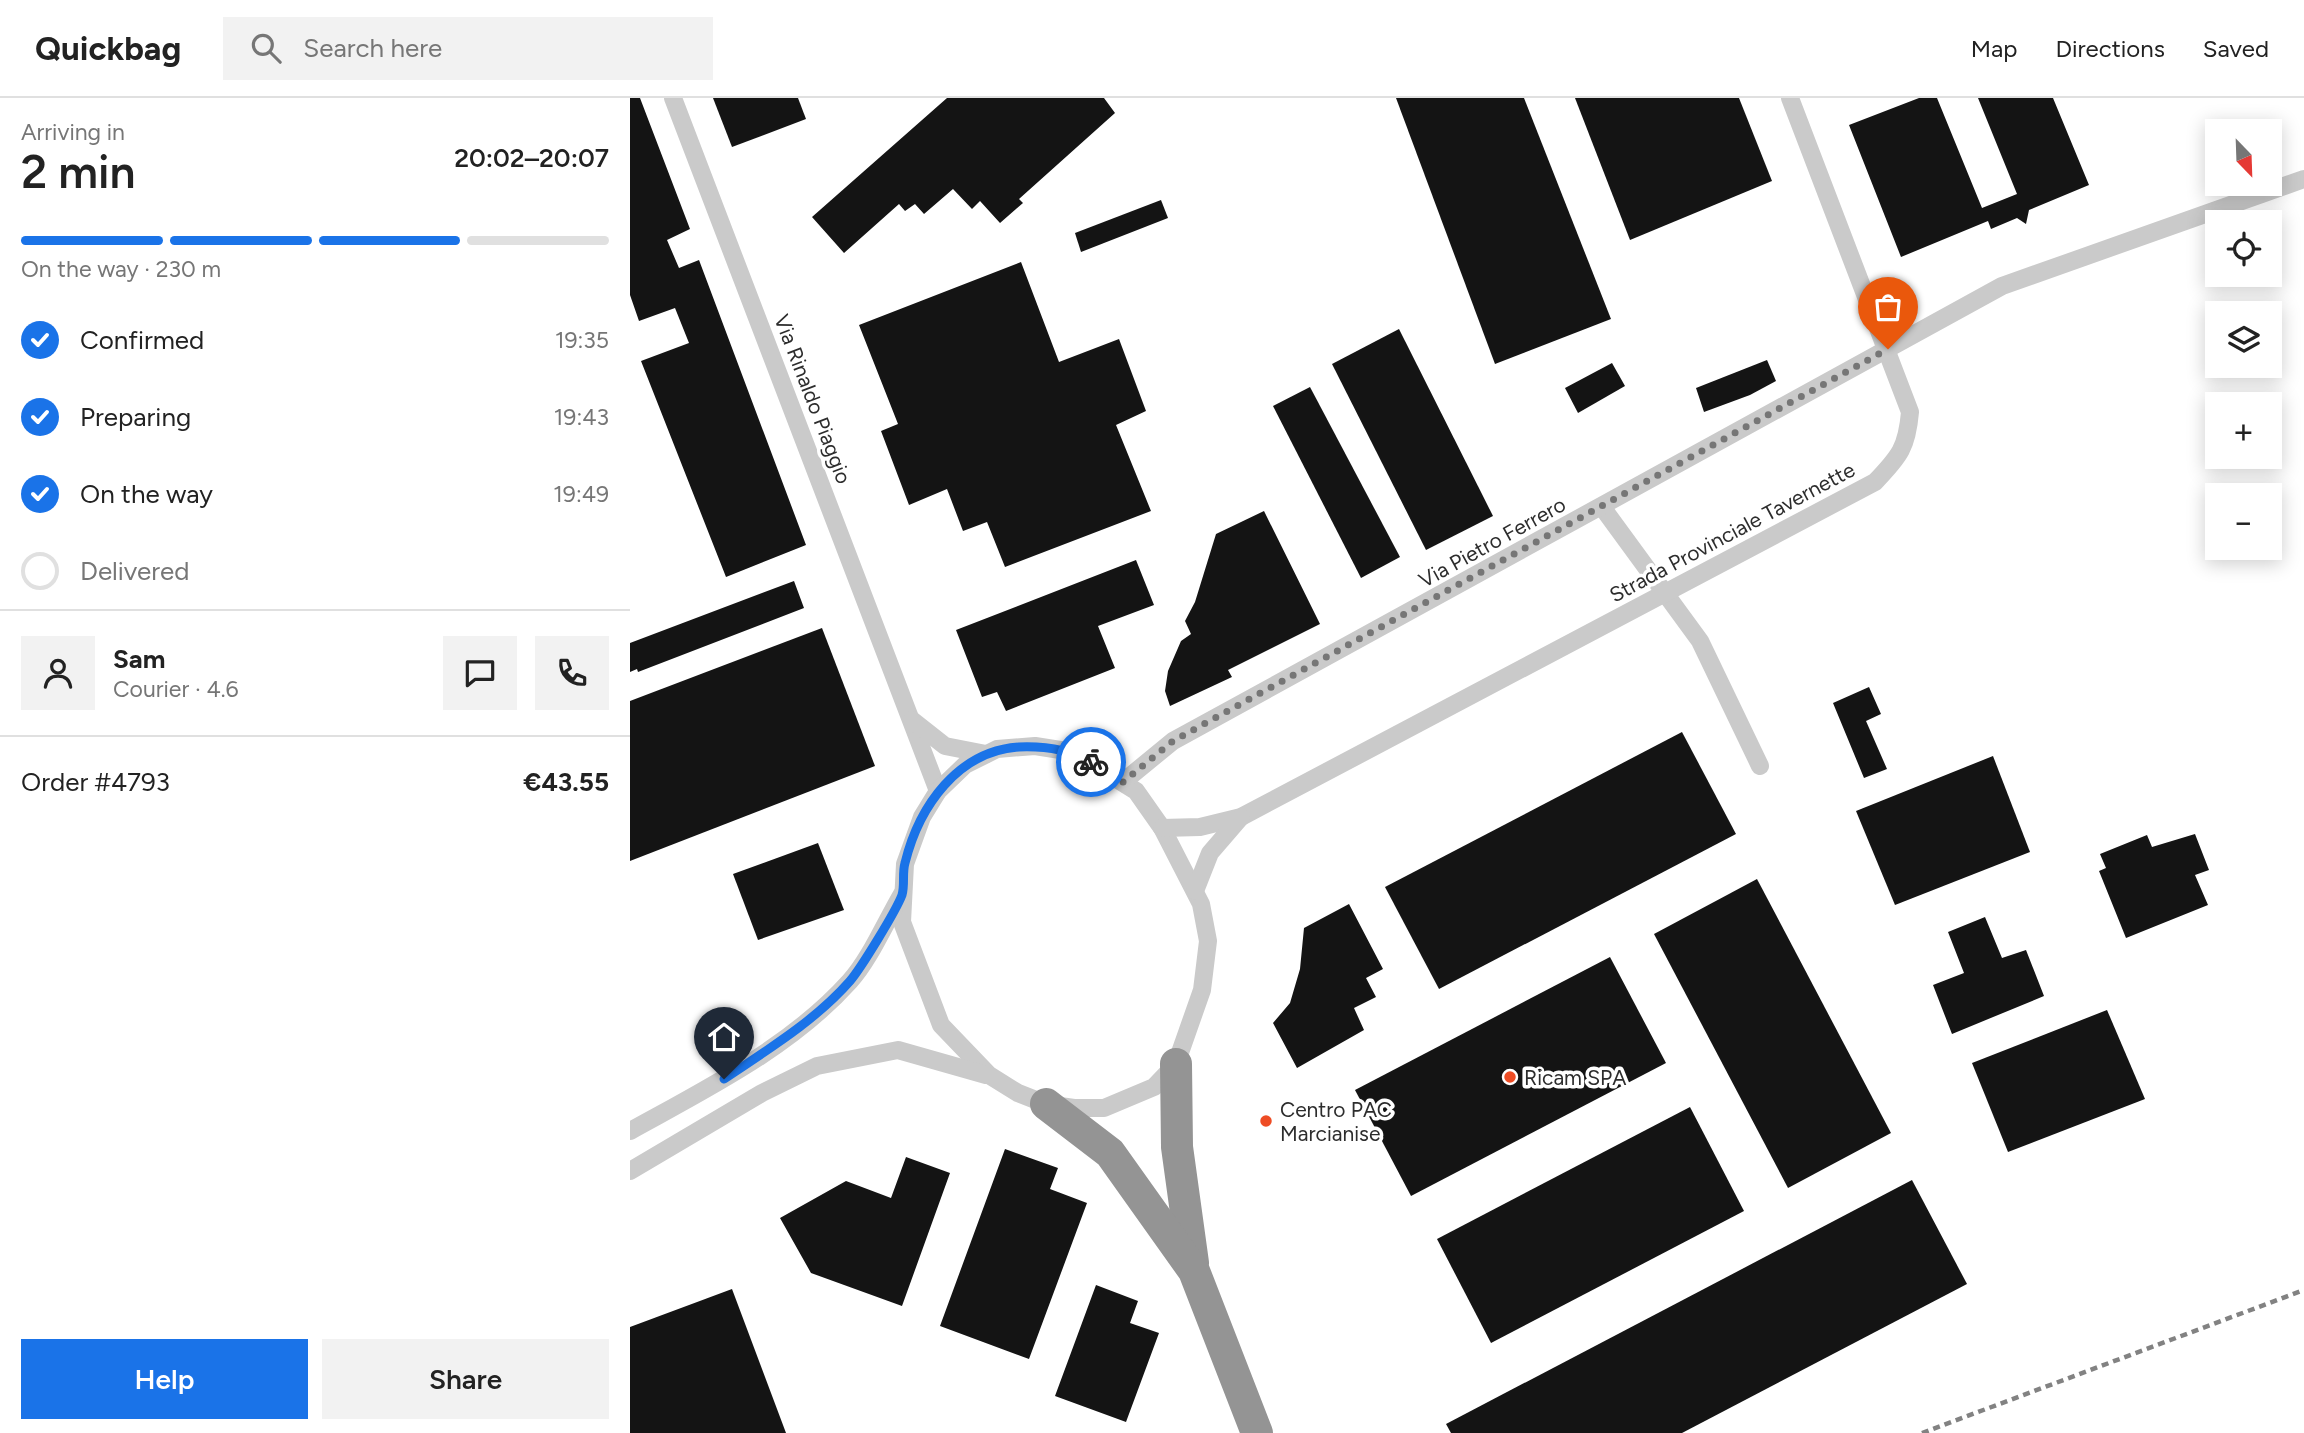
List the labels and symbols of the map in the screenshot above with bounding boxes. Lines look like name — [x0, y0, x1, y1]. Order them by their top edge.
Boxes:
north arrow — [2205, 119, 2282, 196]
pin — [1858, 277, 1918, 349]
street label: Via Rinaldo Piaggio — [769, 311, 857, 487]
street label: Strada Provinciale Tavernette — [1605, 457, 1859, 607]
street label: Via Pietro Ferrero — [1414, 491, 1570, 593]
courier — [1056, 727, 1126, 797]
pin — [694, 1007, 754, 1079]
place label: Ricam SPA — [1524, 1065, 1626, 1090]
marker: Ricam SPA — [1502, 1069, 1518, 1085]
place label: Centro PAC Marcianise — [1280, 1097, 1392, 1146]
marker: Centro PAC Marcianise — [1258, 1113, 1274, 1129]

